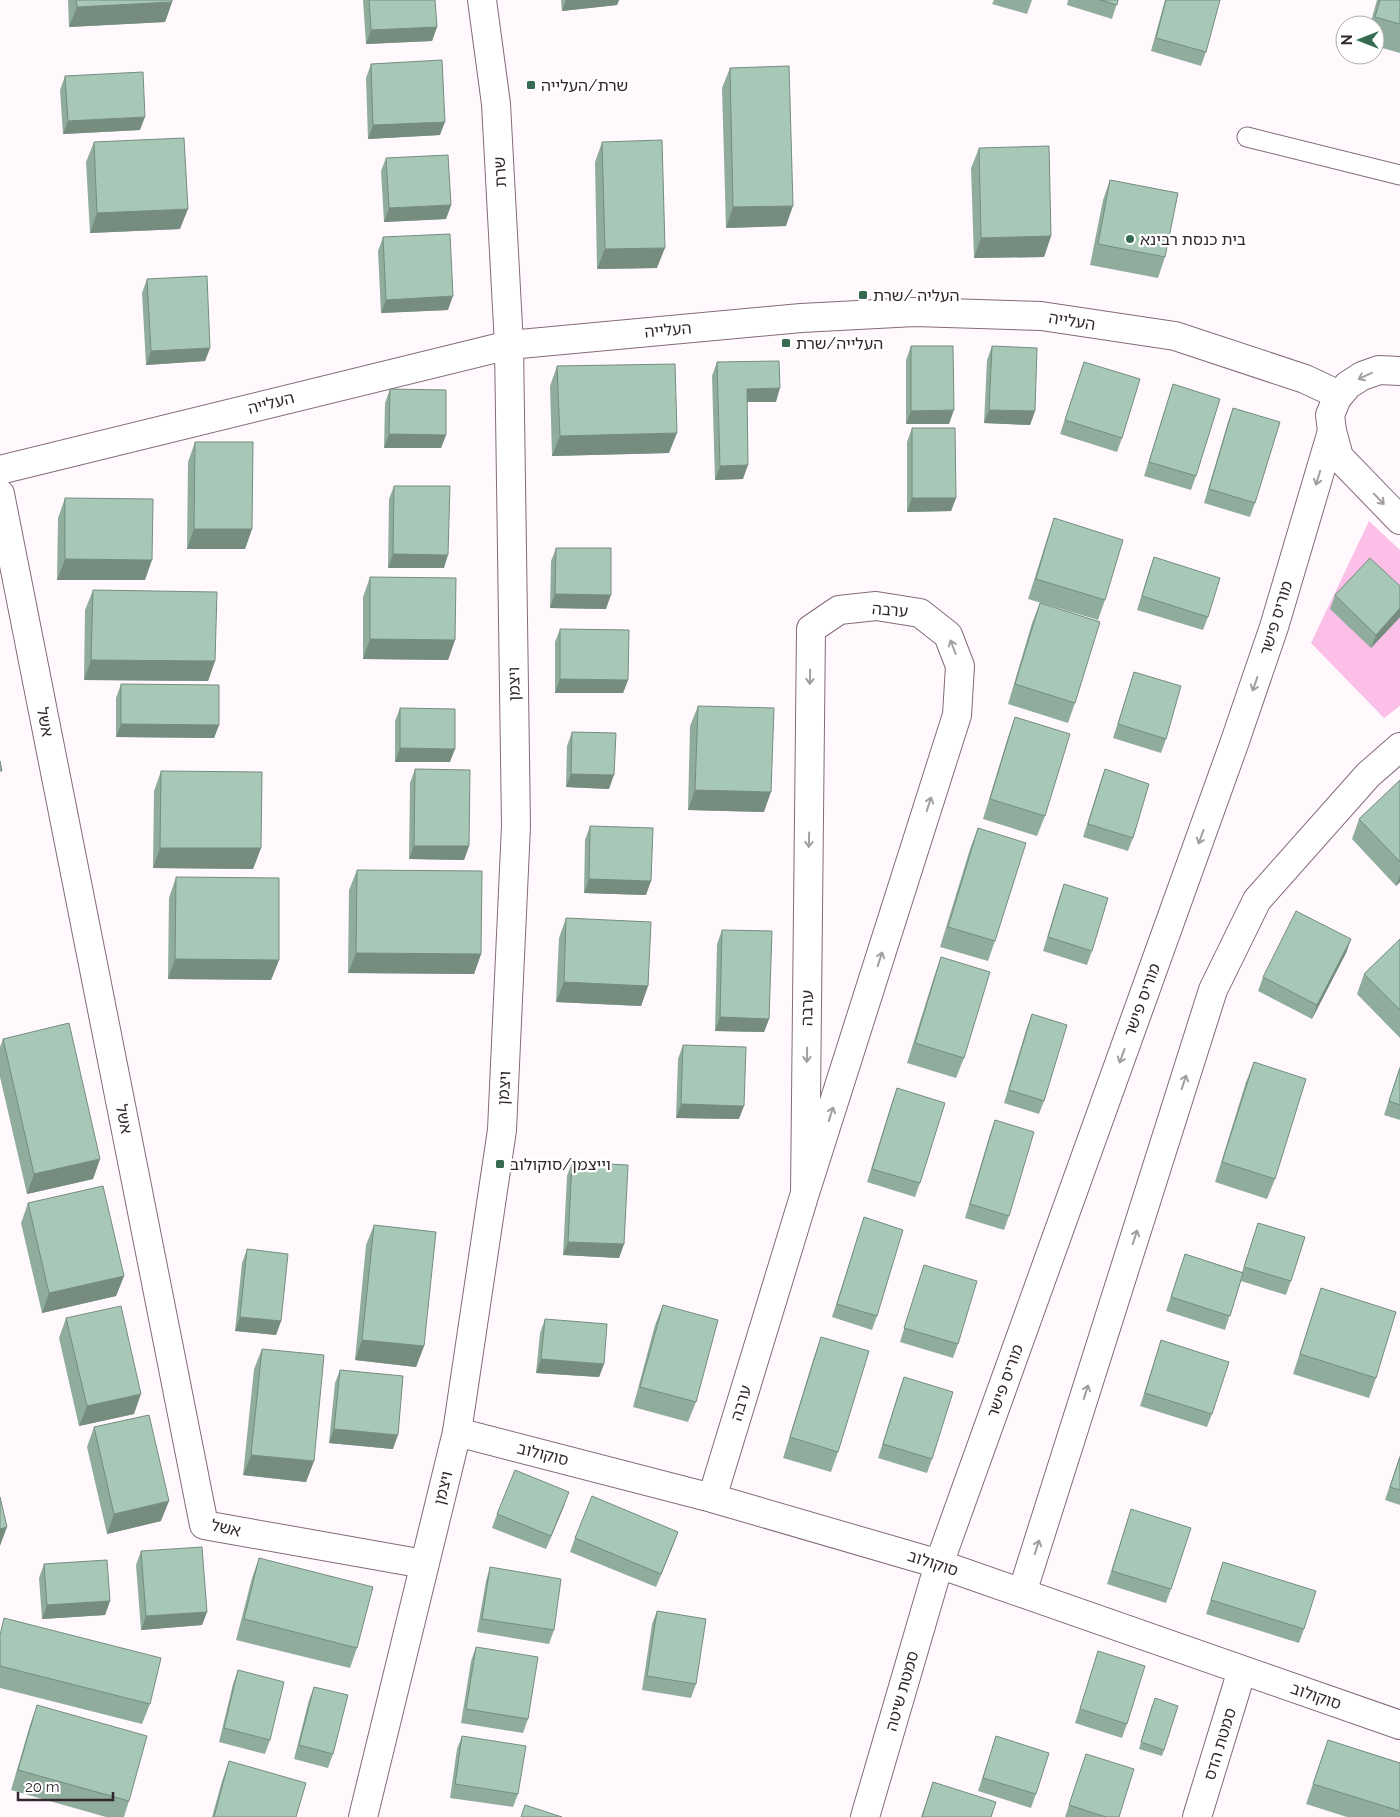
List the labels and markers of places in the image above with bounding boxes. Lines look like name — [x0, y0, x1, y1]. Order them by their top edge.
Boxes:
place label: שרת/העלייה — [541, 76, 628, 95]
marker: שרת/העלייה — [525, 79, 537, 91]
place label: בית כנסת רבינא — [1140, 230, 1246, 249]
marker: בית כנסת רבינא — [1124, 233, 1136, 245]
place label: העליה /שרת — [873, 286, 960, 305]
marker: העליה /שרת — [857, 289, 869, 301]
place label: העלייה/שרת — [796, 334, 883, 353]
marker: העלייה/שרת — [780, 337, 792, 349]
place label: וייצמן/סוקולוב — [510, 1155, 611, 1174]
marker: וייצמן/סוקולוב — [494, 1158, 506, 1170]

